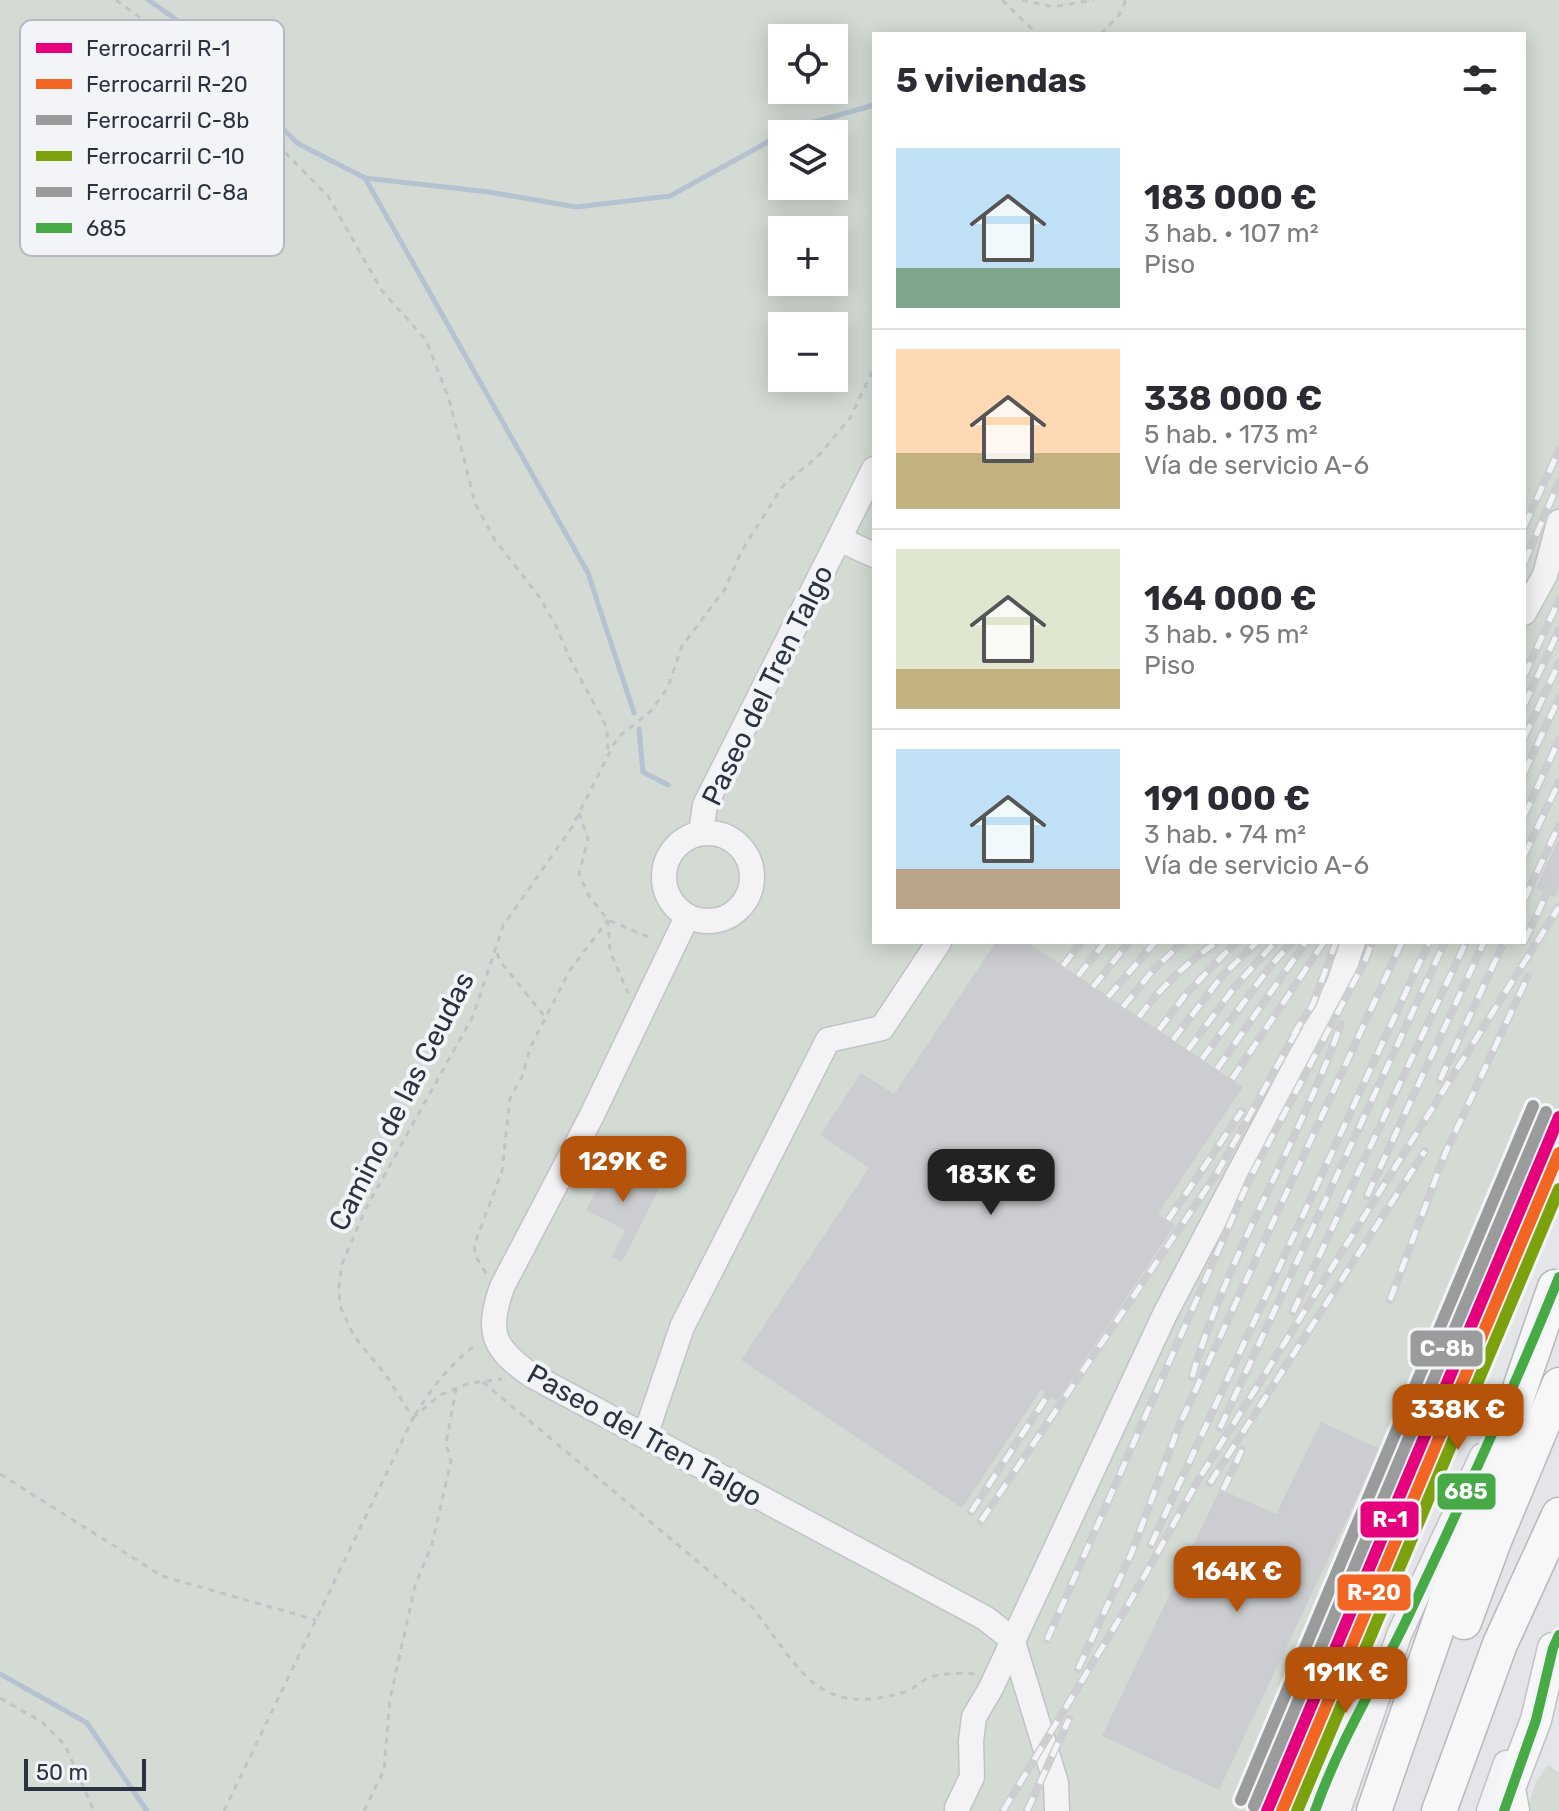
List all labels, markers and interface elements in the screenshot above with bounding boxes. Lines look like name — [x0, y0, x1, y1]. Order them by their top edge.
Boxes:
legend — [20, 20, 284, 256]
map controls — [768, 24, 848, 392]
button: locate — [768, 24, 848, 104]
text: Ferrocarril R-1 — [86, 35, 230, 62]
icon: filters — [1458, 58, 1502, 102]
text: 5 viviendas — [896, 60, 1087, 101]
text: Ferrocarril R-20 — [86, 71, 248, 98]
text: Ferrocarril C-8b — [86, 107, 249, 134]
button: layers — [768, 120, 848, 200]
text: Ferrocarril C-10 — [86, 143, 245, 170]
text: 183 000 € — [1144, 177, 1317, 218]
text: Ferrocarril C-8a — [86, 179, 248, 206]
icon: home — [960, 180, 1056, 276]
text: 685 — [86, 215, 126, 242]
button: + — [768, 216, 848, 296]
text: 3 hab. · 107 m² — [1144, 218, 1319, 249]
text: Piso — [1144, 249, 1195, 280]
button: − — [768, 312, 848, 392]
text: 338 000 € — [1144, 378, 1322, 419]
icon: home — [960, 381, 1056, 477]
text: 5 hab. · 173 m² — [1144, 419, 1318, 450]
text: Vía de servicio A-6 — [1144, 450, 1369, 481]
street label: Paseo del Tren Talgo — [695, 560, 840, 811]
text: 164 000 € — [1144, 578, 1317, 619]
icon: home — [960, 581, 1056, 677]
text: 3 hab. · 95 m² — [1144, 619, 1308, 650]
text: Piso — [1144, 650, 1195, 681]
text: 191 000 € — [1144, 778, 1310, 819]
icon: home — [960, 781, 1056, 877]
text: 3 hab. · 74 m² — [1144, 819, 1306, 850]
text: Vía de servicio A-6 — [1144, 850, 1369, 881]
street label: Camino de las Ceudas — [322, 966, 481, 1236]
pin: 129K € — [558, 1136, 688, 1204]
text: 129K € — [578, 1146, 668, 1177]
pin: 183K € — [926, 1149, 1056, 1217]
text: 183K € — [946, 1159, 1036, 1190]
line badge: C-8b — [1409, 1329, 1484, 1368]
text: C-8b — [1420, 1335, 1474, 1362]
street label: Paseo del Tren Talgo — [522, 1357, 768, 1514]
pin: 338K € — [1393, 1384, 1523, 1452]
text: 338K € — [1411, 1394, 1505, 1425]
line badge: 685 — [1436, 1472, 1497, 1511]
text: 685 — [1444, 1478, 1488, 1505]
line badge: R-1 — [1359, 1500, 1420, 1539]
text: R-1 — [1372, 1506, 1408, 1533]
pin: 164K € — [1172, 1546, 1302, 1614]
text: 164K € — [1192, 1556, 1282, 1587]
line badge: R-20 — [1336, 1573, 1412, 1612]
text: R-20 — [1347, 1579, 1401, 1606]
pin: 191K € — [1281, 1647, 1411, 1715]
text: 191K € — [1303, 1657, 1389, 1688]
scale bar — [24, 1755, 146, 1791]
text: 50 m — [36, 1759, 88, 1786]

